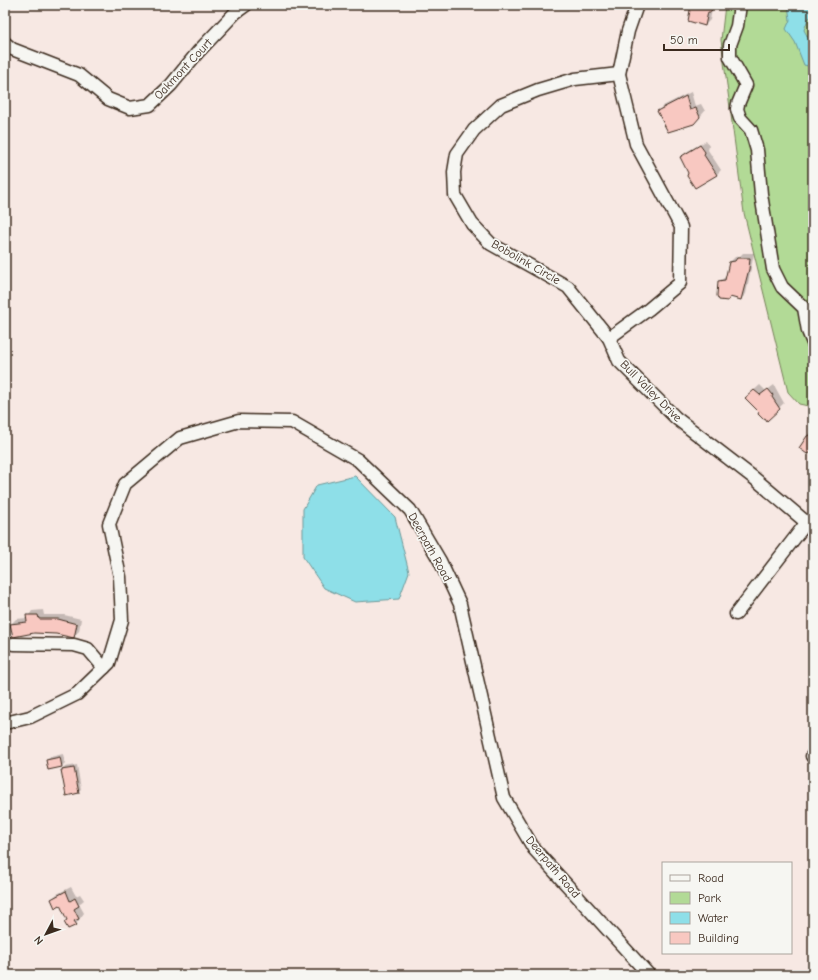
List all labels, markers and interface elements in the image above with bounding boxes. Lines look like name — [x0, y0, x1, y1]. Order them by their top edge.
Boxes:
scale bar — [664, 26, 729, 52]
text: 50 m — [670, 33, 698, 47]
street label: Oakmont Court — [151, 35, 215, 102]
street label: Bobolink Circle — [489, 237, 563, 287]
street label: Bull Valley Drive — [617, 357, 685, 425]
street label: Deerpath Road — [405, 510, 455, 584]
street label: Deerpath Road — [523, 833, 583, 901]
legend — [662, 862, 792, 954]
text: Road — [698, 871, 724, 885]
text: Park — [698, 891, 721, 905]
text: Water — [698, 911, 728, 925]
north arrow — [26, 914, 66, 954]
text: Building — [698, 931, 739, 945]
text: N — [32, 933, 46, 947]

